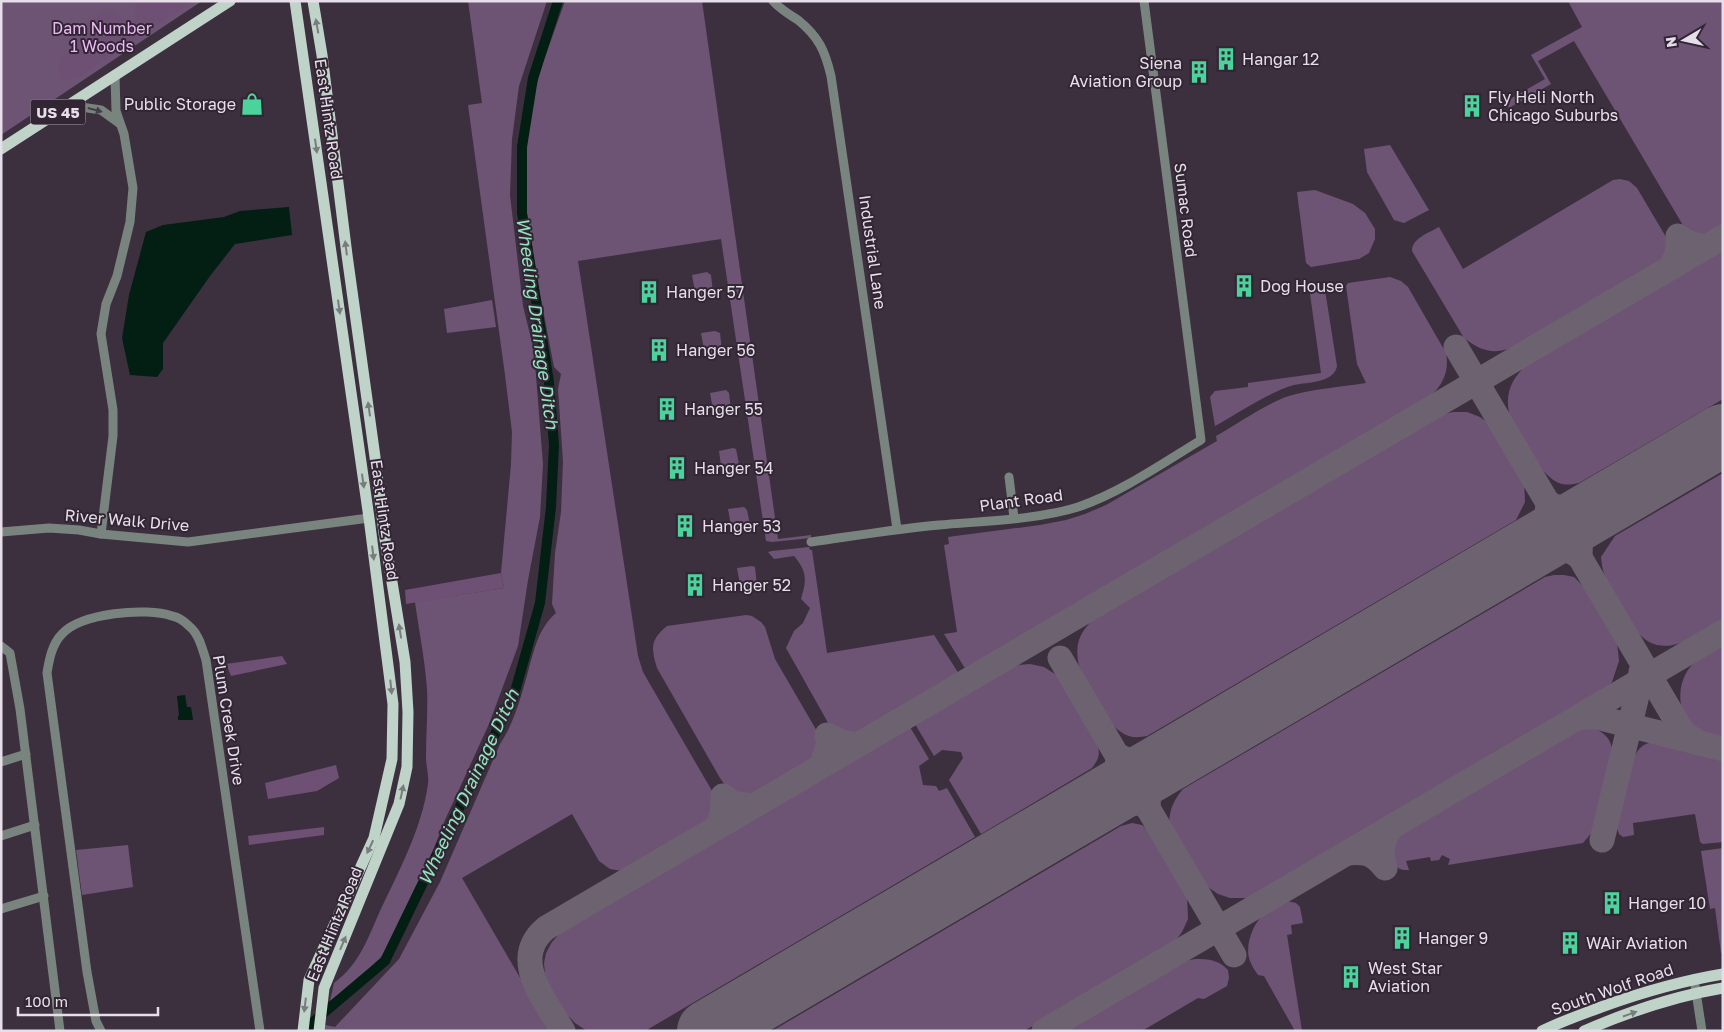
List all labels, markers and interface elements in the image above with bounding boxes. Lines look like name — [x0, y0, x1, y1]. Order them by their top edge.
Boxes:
north arrow — [1659, 15, 1709, 65]
park label: Dam Number 1 Woods — [52, 18, 152, 56]
one-way arrow — [312, 18, 320, 34]
text: N — [1661, 36, 1680, 49]
building icon: Hangar 12 — [1213, 46, 1239, 72]
place label: Hangar 12 — [1242, 49, 1319, 69]
place label: Siena Aviation Group — [1070, 53, 1182, 91]
street label: East Hintz Road — [311, 57, 347, 181]
building icon: Siena Aviation Group — [1186, 59, 1212, 85]
place label: Fly Heli North Chicago Suburbs — [1488, 87, 1618, 125]
shop icon: Public Storage — [239, 91, 265, 117]
building icon: Fly Heli North Chicago Suburbs — [1459, 93, 1485, 119]
place label: Public Storage — [124, 94, 236, 114]
road number: US 45 — [30, 100, 86, 124]
one-way arrow — [88, 106, 103, 114]
one-way arrow — [312, 139, 320, 155]
street label: Sumac Road — [1170, 162, 1202, 258]
street label: Industrial Lane — [855, 193, 891, 311]
water label: Wheeling Drainage Ditch — [512, 216, 564, 431]
one-way arrow — [342, 240, 350, 256]
building icon: Dog House — [1231, 273, 1257, 299]
place label: Dog House — [1260, 276, 1344, 296]
building icon: Hanger 57 — [636, 279, 662, 305]
place label: Hanger 57 — [666, 282, 744, 302]
one-way arrow — [335, 299, 343, 315]
building icon: Hanger 56 — [646, 337, 672, 363]
place label: Hanger 56 — [676, 340, 755, 360]
building icon: Hanger 55 — [654, 396, 680, 422]
place label: Hanger 55 — [684, 399, 763, 419]
one-way arrow — [365, 401, 373, 417]
building icon: Hanger 54 — [664, 455, 690, 481]
street label: East Hintz Road — [367, 458, 403, 582]
place label: Hanger 54 — [694, 458, 773, 478]
one-way arrow — [360, 474, 368, 490]
street label: Plant Road — [978, 484, 1064, 516]
street label: River Walk Drive — [64, 505, 190, 535]
building icon: Hanger 53 — [672, 513, 698, 539]
place label: Hanger 53 — [702, 516, 781, 536]
one-way arrow — [369, 545, 377, 561]
building icon: Hanger 52 — [682, 572, 708, 598]
place label: Hanger 52 — [712, 575, 791, 595]
one-way arrow — [396, 622, 404, 638]
street label: Plum Creek Drive — [209, 653, 249, 787]
one-way arrow — [387, 679, 395, 695]
water label: Wheeling Drainage Ditch — [413, 685, 524, 888]
one-way arrow — [398, 784, 406, 800]
one-way arrow — [365, 840, 373, 854]
street label: East Hintz Road — [302, 864, 366, 984]
building icon: Hanger 10 — [1599, 890, 1625, 916]
place label: Hanger 10 — [1628, 893, 1706, 913]
building icon: Hanger 9 — [1389, 925, 1415, 951]
place label: Hanger 9 — [1418, 928, 1488, 948]
building icon: WAir Aviation — [1557, 930, 1583, 956]
place label: WAir Aviation — [1586, 933, 1688, 953]
one-way arrow — [339, 936, 347, 950]
place label: West Star Aviation — [1368, 958, 1442, 996]
street label: South Wolf Road — [1548, 959, 1676, 1019]
building icon: West Star Aviation — [1338, 964, 1364, 990]
scale bar — [18, 984, 158, 1016]
text: 100 m — [25, 992, 68, 1010]
one-way arrow — [301, 998, 309, 1014]
one-way arrow — [1623, 1010, 1638, 1018]

